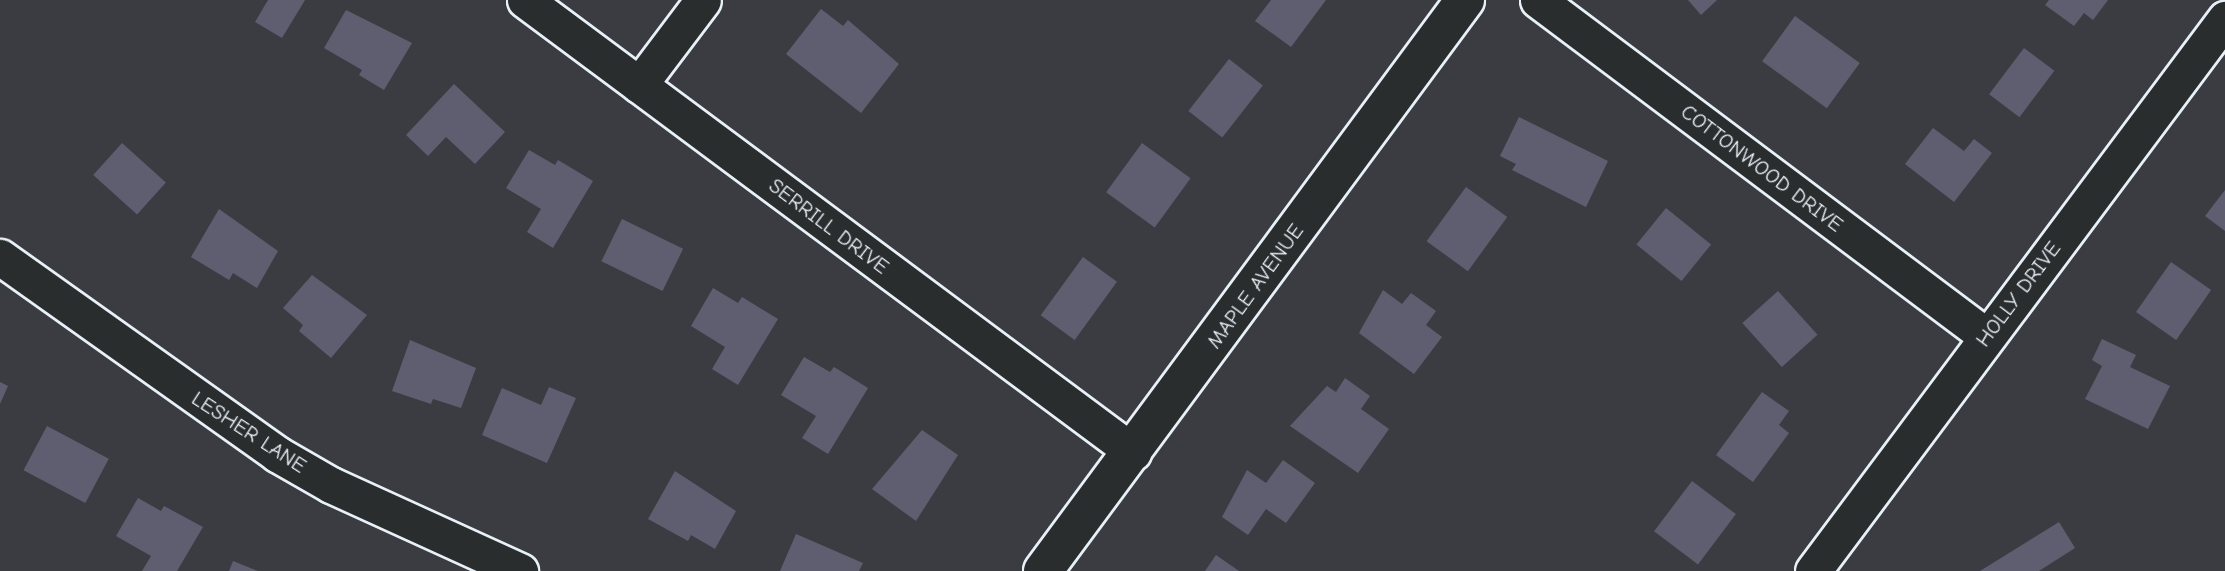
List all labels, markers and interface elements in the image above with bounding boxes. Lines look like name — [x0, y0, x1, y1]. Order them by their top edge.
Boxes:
street label: COTTONWOOD DRIVE — [1676, 99, 1848, 237]
street label: SERRILL DRIVE — [764, 173, 894, 279]
street label: MAPLE AVENUE — [1201, 219, 1309, 353]
street label: HOLLY DRIVE — [1970, 236, 2066, 352]
street label: LESHER LANE — [187, 386, 311, 478]

